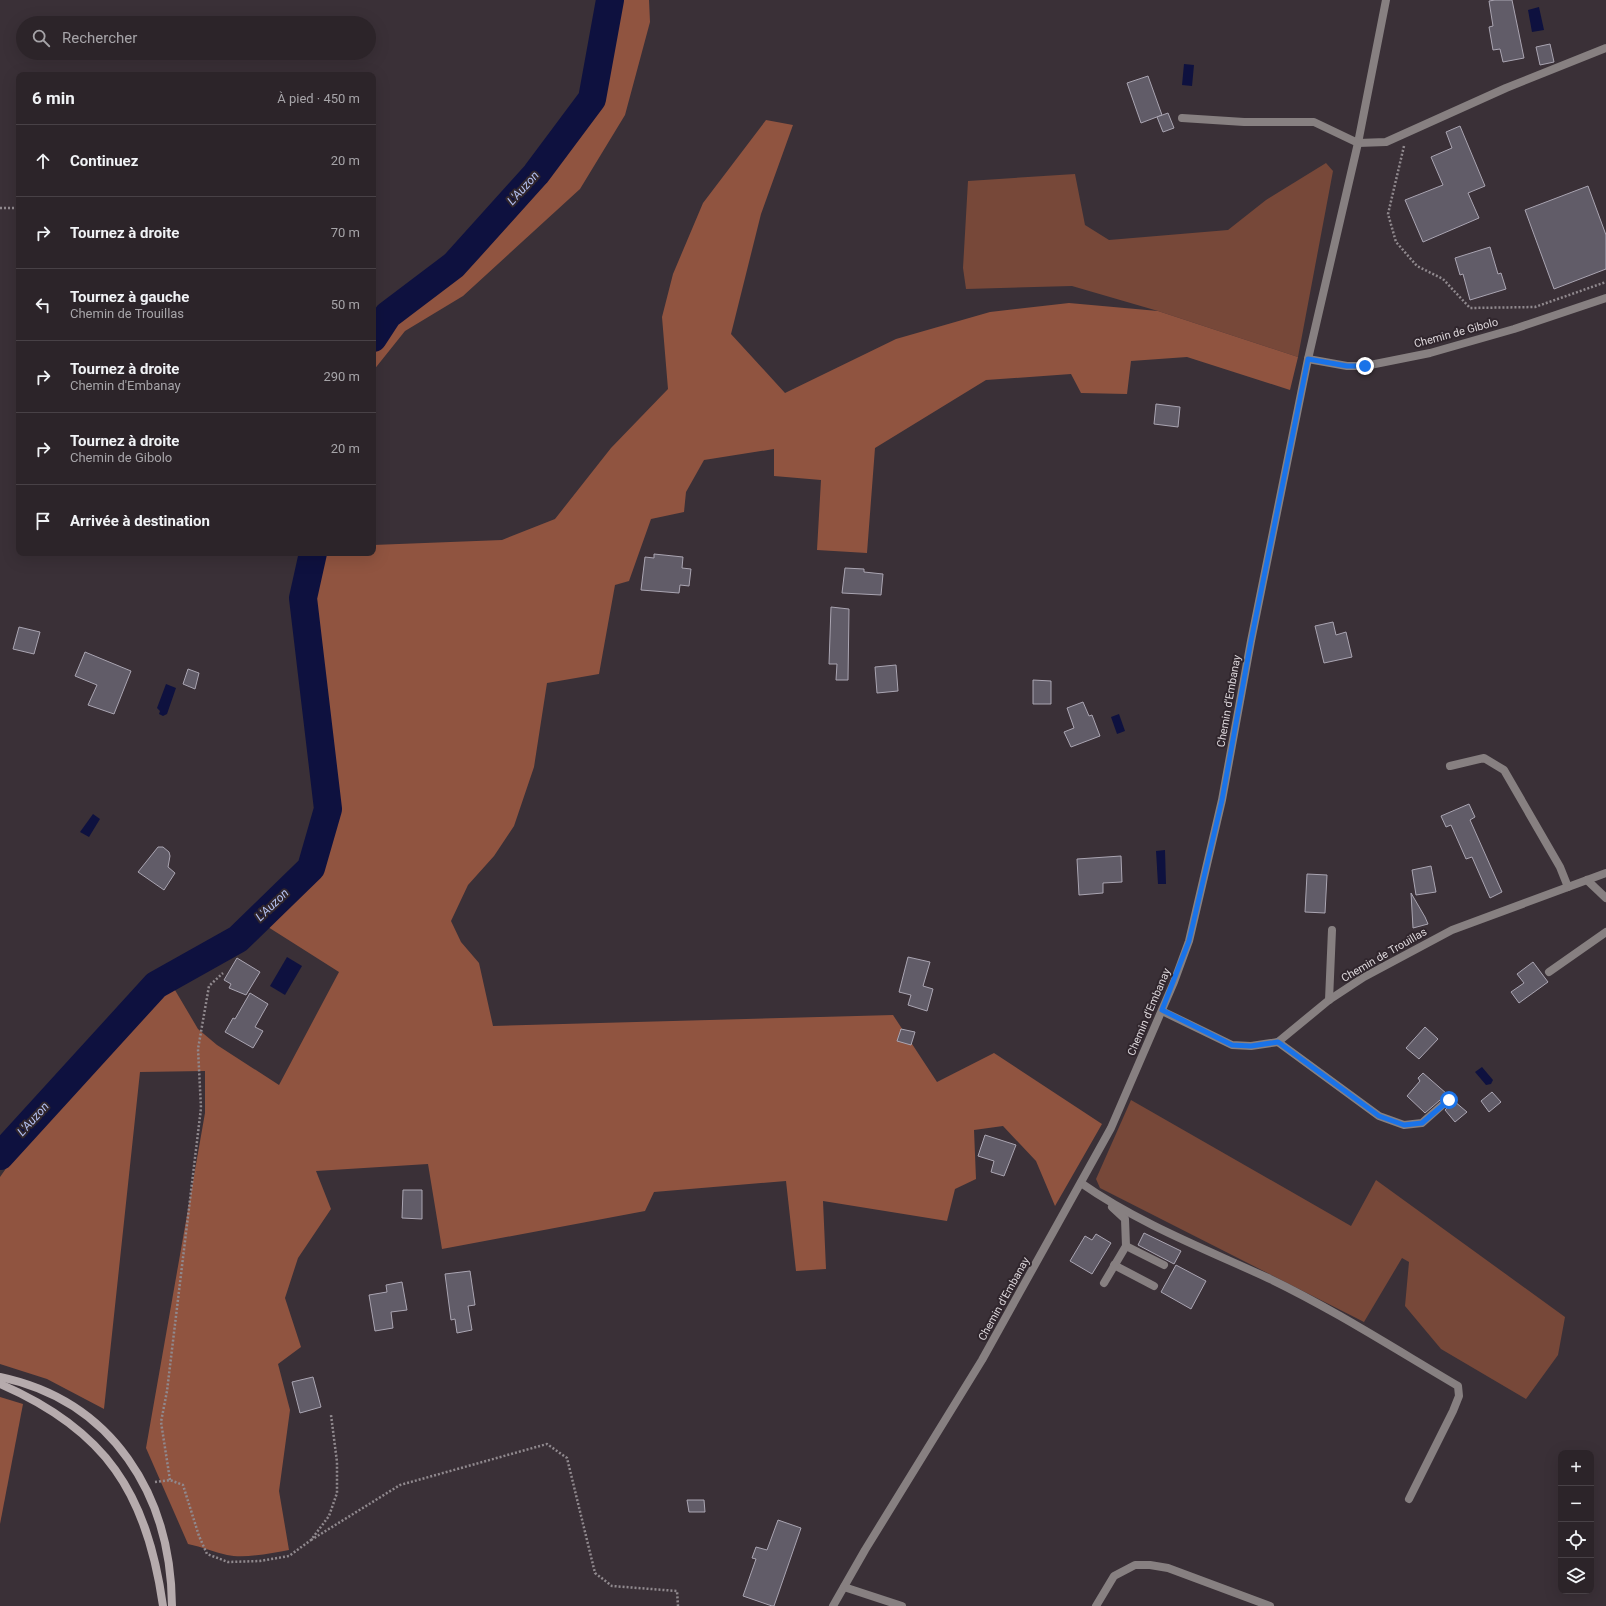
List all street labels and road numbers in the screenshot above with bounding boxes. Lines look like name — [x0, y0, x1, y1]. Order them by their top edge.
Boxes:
street label: Chemin de Gibolo — [1413, 316, 1499, 350]
street label: Chemin d'Embanay — [1214, 653, 1244, 748]
street label: Chemin de Trouillas — [1339, 925, 1429, 985]
street label: Chemin d'Embanay — [1125, 966, 1174, 1058]
street label: Chemin d'Embanay — [976, 1254, 1033, 1343]

